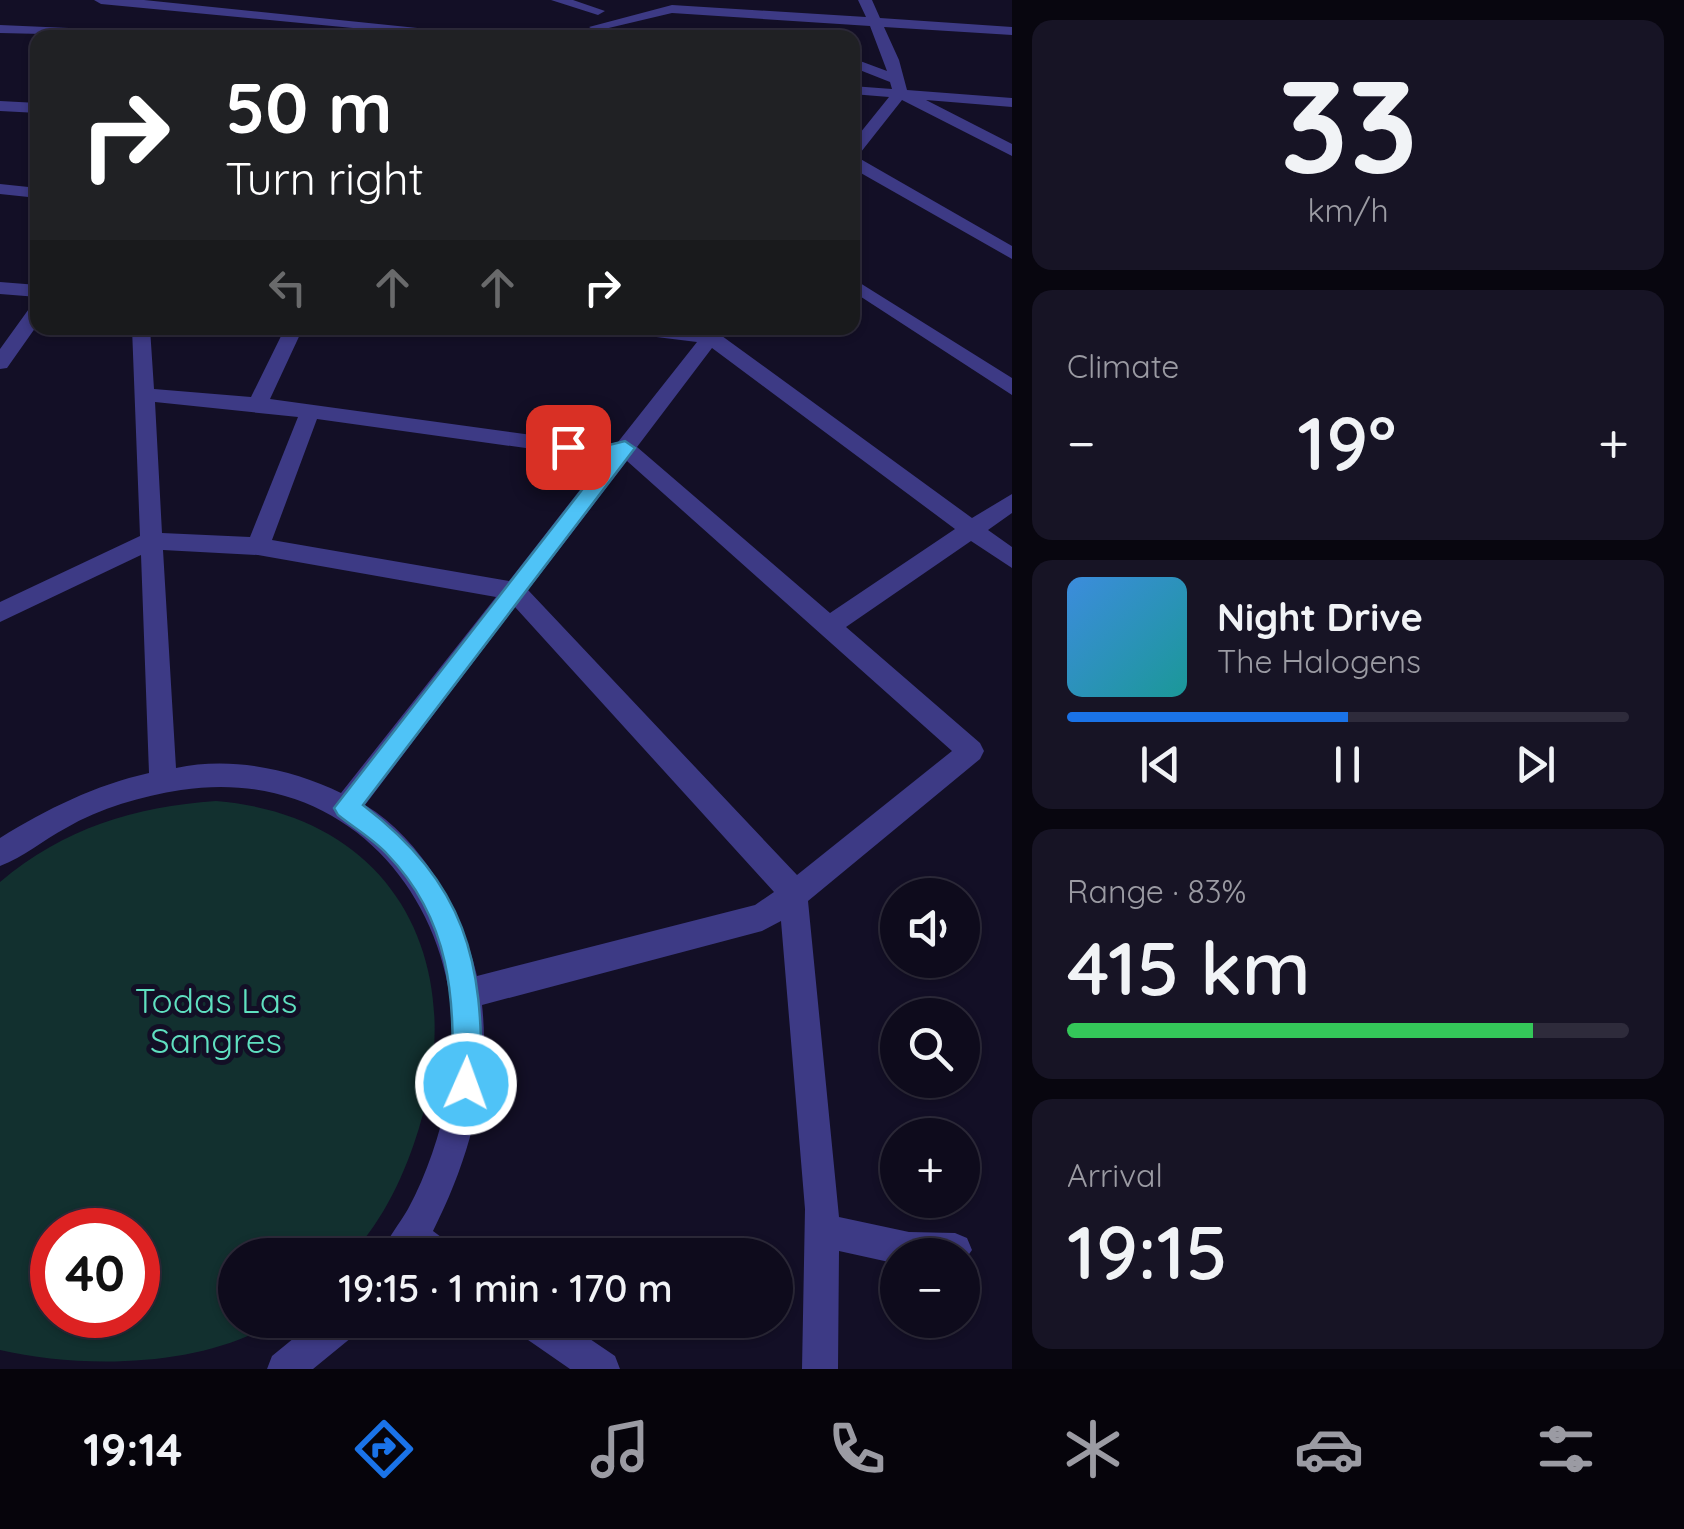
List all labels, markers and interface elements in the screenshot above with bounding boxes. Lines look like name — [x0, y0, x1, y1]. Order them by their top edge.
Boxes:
text: 33 — [1278, 43, 1418, 206]
text: 50 m — [225, 63, 392, 151]
icon: right — [60, 70, 190, 200]
text: Turn right — [225, 150, 424, 206]
text: km/h — [1307, 190, 1389, 230]
icon: left — [260, 260, 315, 315]
icon: ahead — [365, 260, 420, 315]
icon: ahead — [470, 260, 525, 315]
icon: right — [575, 260, 630, 315]
text: Climate — [1067, 346, 1179, 386]
text: 19° — [1297, 395, 1396, 489]
pin — [526, 405, 611, 490]
text: − — [1067, 408, 1096, 477]
text: + — [1598, 408, 1629, 477]
icon: arrive — [541, 420, 596, 475]
text: Night Drive — [1217, 593, 1423, 641]
text: The Halogens — [1217, 641, 1421, 681]
icon: previous — [1133, 737, 1188, 792]
icon: pause — [1320, 737, 1375, 792]
icon: next — [1508, 737, 1563, 792]
text: Range · 83% — [1067, 871, 1246, 911]
map controls — [880, 878, 980, 1338]
button: sound — [880, 878, 980, 978]
text: 415 km — [1067, 920, 1311, 1014]
park label: Todas Las Sangres — [135, 978, 297, 1062]
button: search — [880, 998, 980, 1098]
position arrow — [414, 1032, 518, 1136]
button: + — [880, 1118, 980, 1218]
text: Arrival — [1067, 1155, 1163, 1195]
text: 19:15 — [1067, 1204, 1228, 1298]
speed limit sign: 40 — [30, 1208, 160, 1338]
button: − — [880, 1238, 980, 1338]
text: 19:15 · 1 min · 170 m — [338, 1264, 673, 1312]
icon: directions — [349, 1414, 419, 1484]
icon: music — [585, 1414, 655, 1484]
icon: phone — [822, 1414, 892, 1484]
icon: climate — [1058, 1414, 1128, 1484]
icon: car — [1294, 1414, 1364, 1484]
icon: filters — [1531, 1414, 1601, 1484]
text: 19:14 — [83, 1421, 183, 1477]

